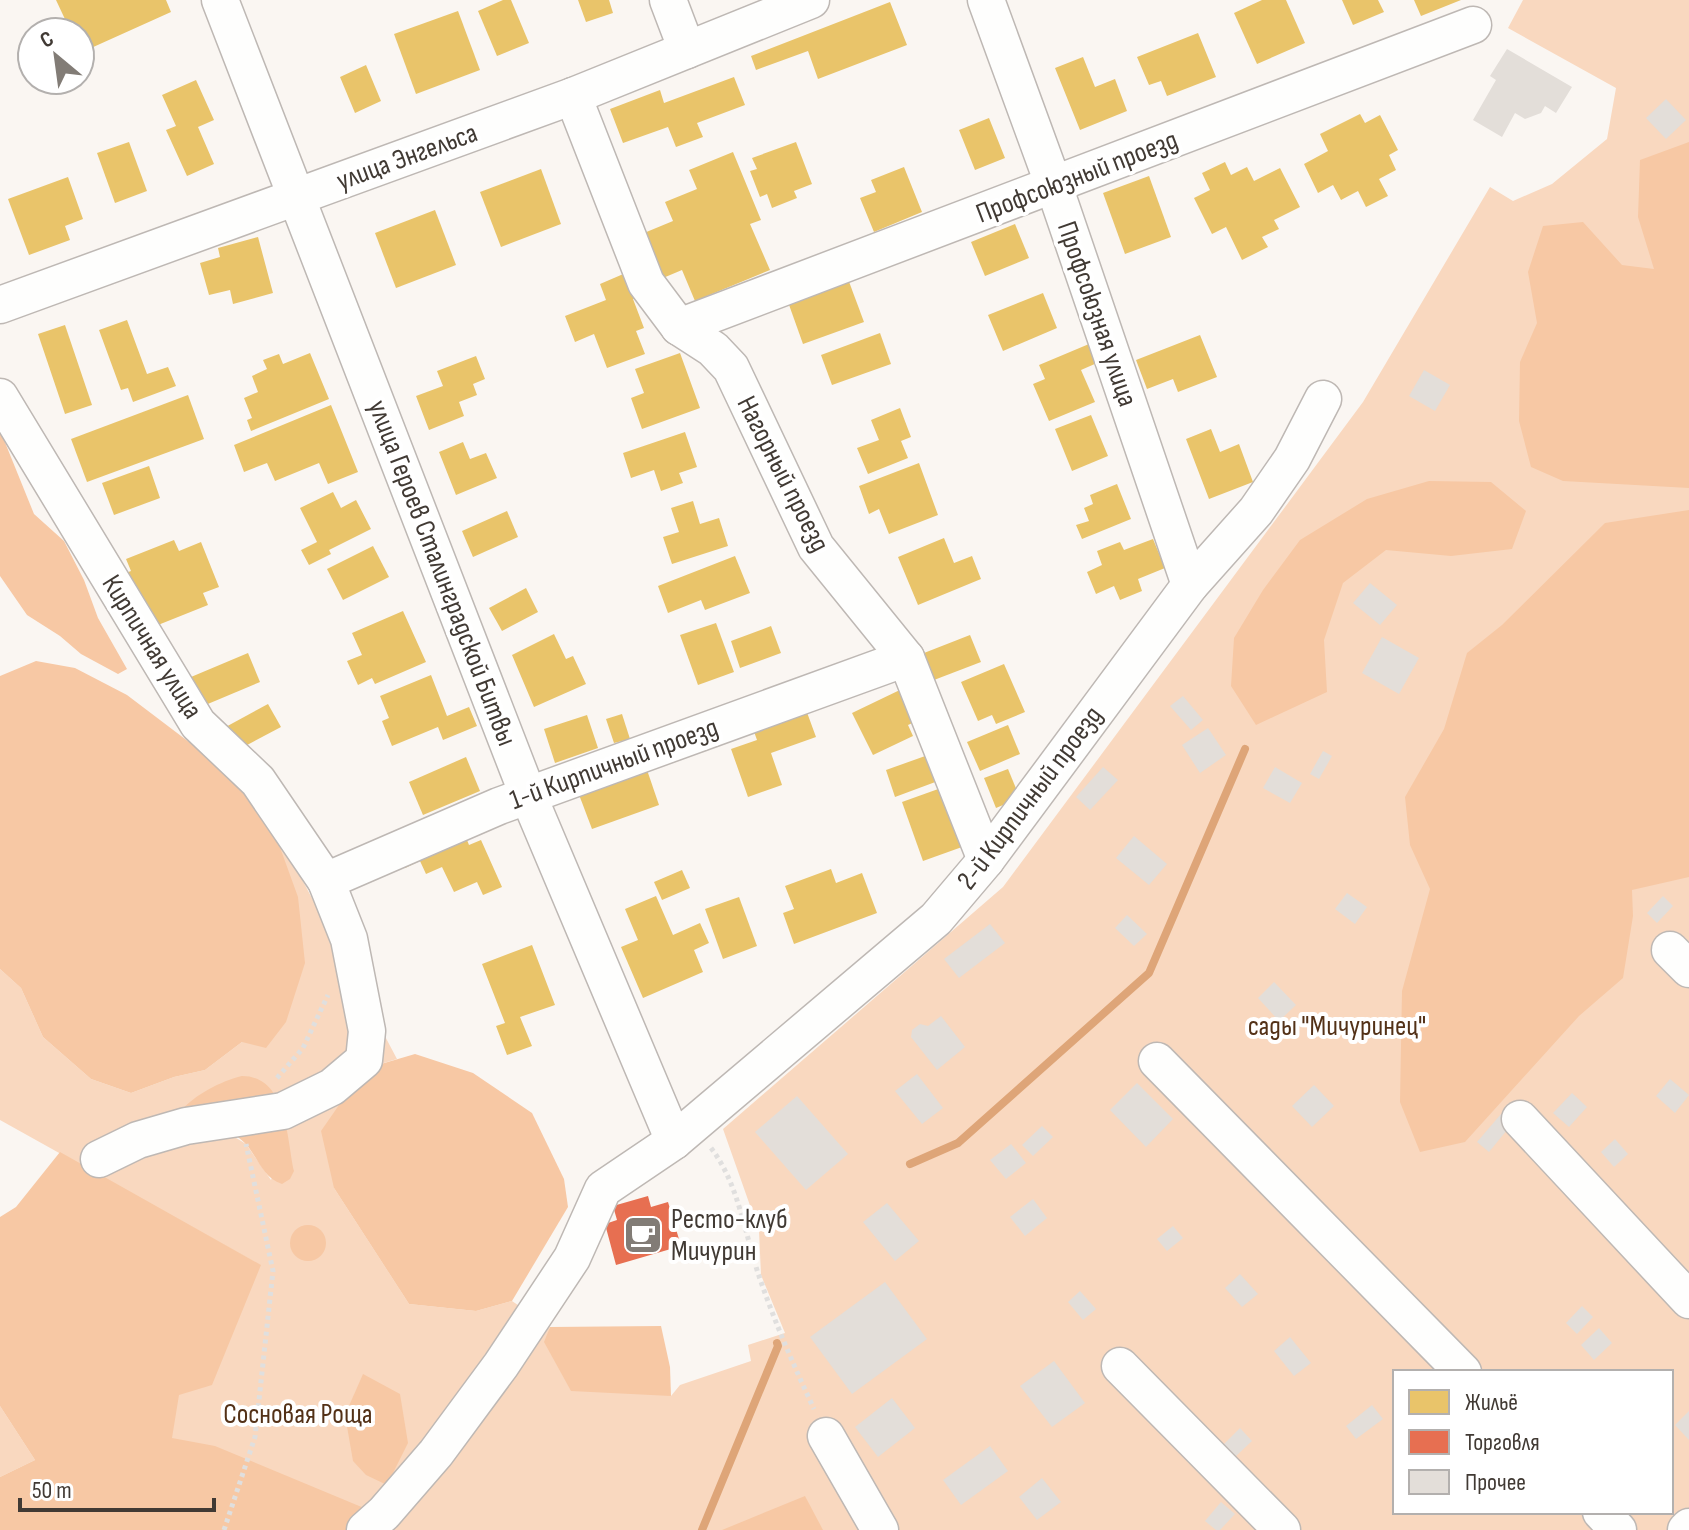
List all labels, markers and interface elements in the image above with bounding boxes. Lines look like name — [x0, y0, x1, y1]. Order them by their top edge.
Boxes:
north arrow — [16, 16, 96, 96]
text: С — [36, 25, 59, 54]
street label: улица Энгельса — [332, 116, 482, 198]
street label: Профсоюзный проезд — [972, 123, 1182, 231]
street label: Профсоюзная улица — [1050, 217, 1144, 411]
street label: Нагорный проезд — [730, 391, 836, 557]
street label: улица Героев Сталинградской Битвы — [361, 396, 523, 750]
street label: Кирпичная улица — [95, 569, 209, 725]
street label: 2-й Кирпичный проезд — [950, 700, 1110, 896]
street label: 1-й Кирпичный проезд — [505, 711, 723, 817]
park label: сады "Мичуринец" — [1248, 1010, 1426, 1043]
place label: Ресто-клуб Мичурин — [671, 1203, 788, 1268]
cafe icon: Ресто-клуб Мичурин — [622, 1214, 664, 1256]
legend — [1393, 1370, 1673, 1514]
text: Жильё — [1465, 1388, 1518, 1417]
park label: Сосновая Роща — [223, 1398, 373, 1431]
text: Торговля — [1465, 1428, 1540, 1457]
scale bar — [20, 1462, 214, 1512]
text: Прочее — [1465, 1468, 1526, 1497]
text: 50 m — [32, 1476, 72, 1505]

